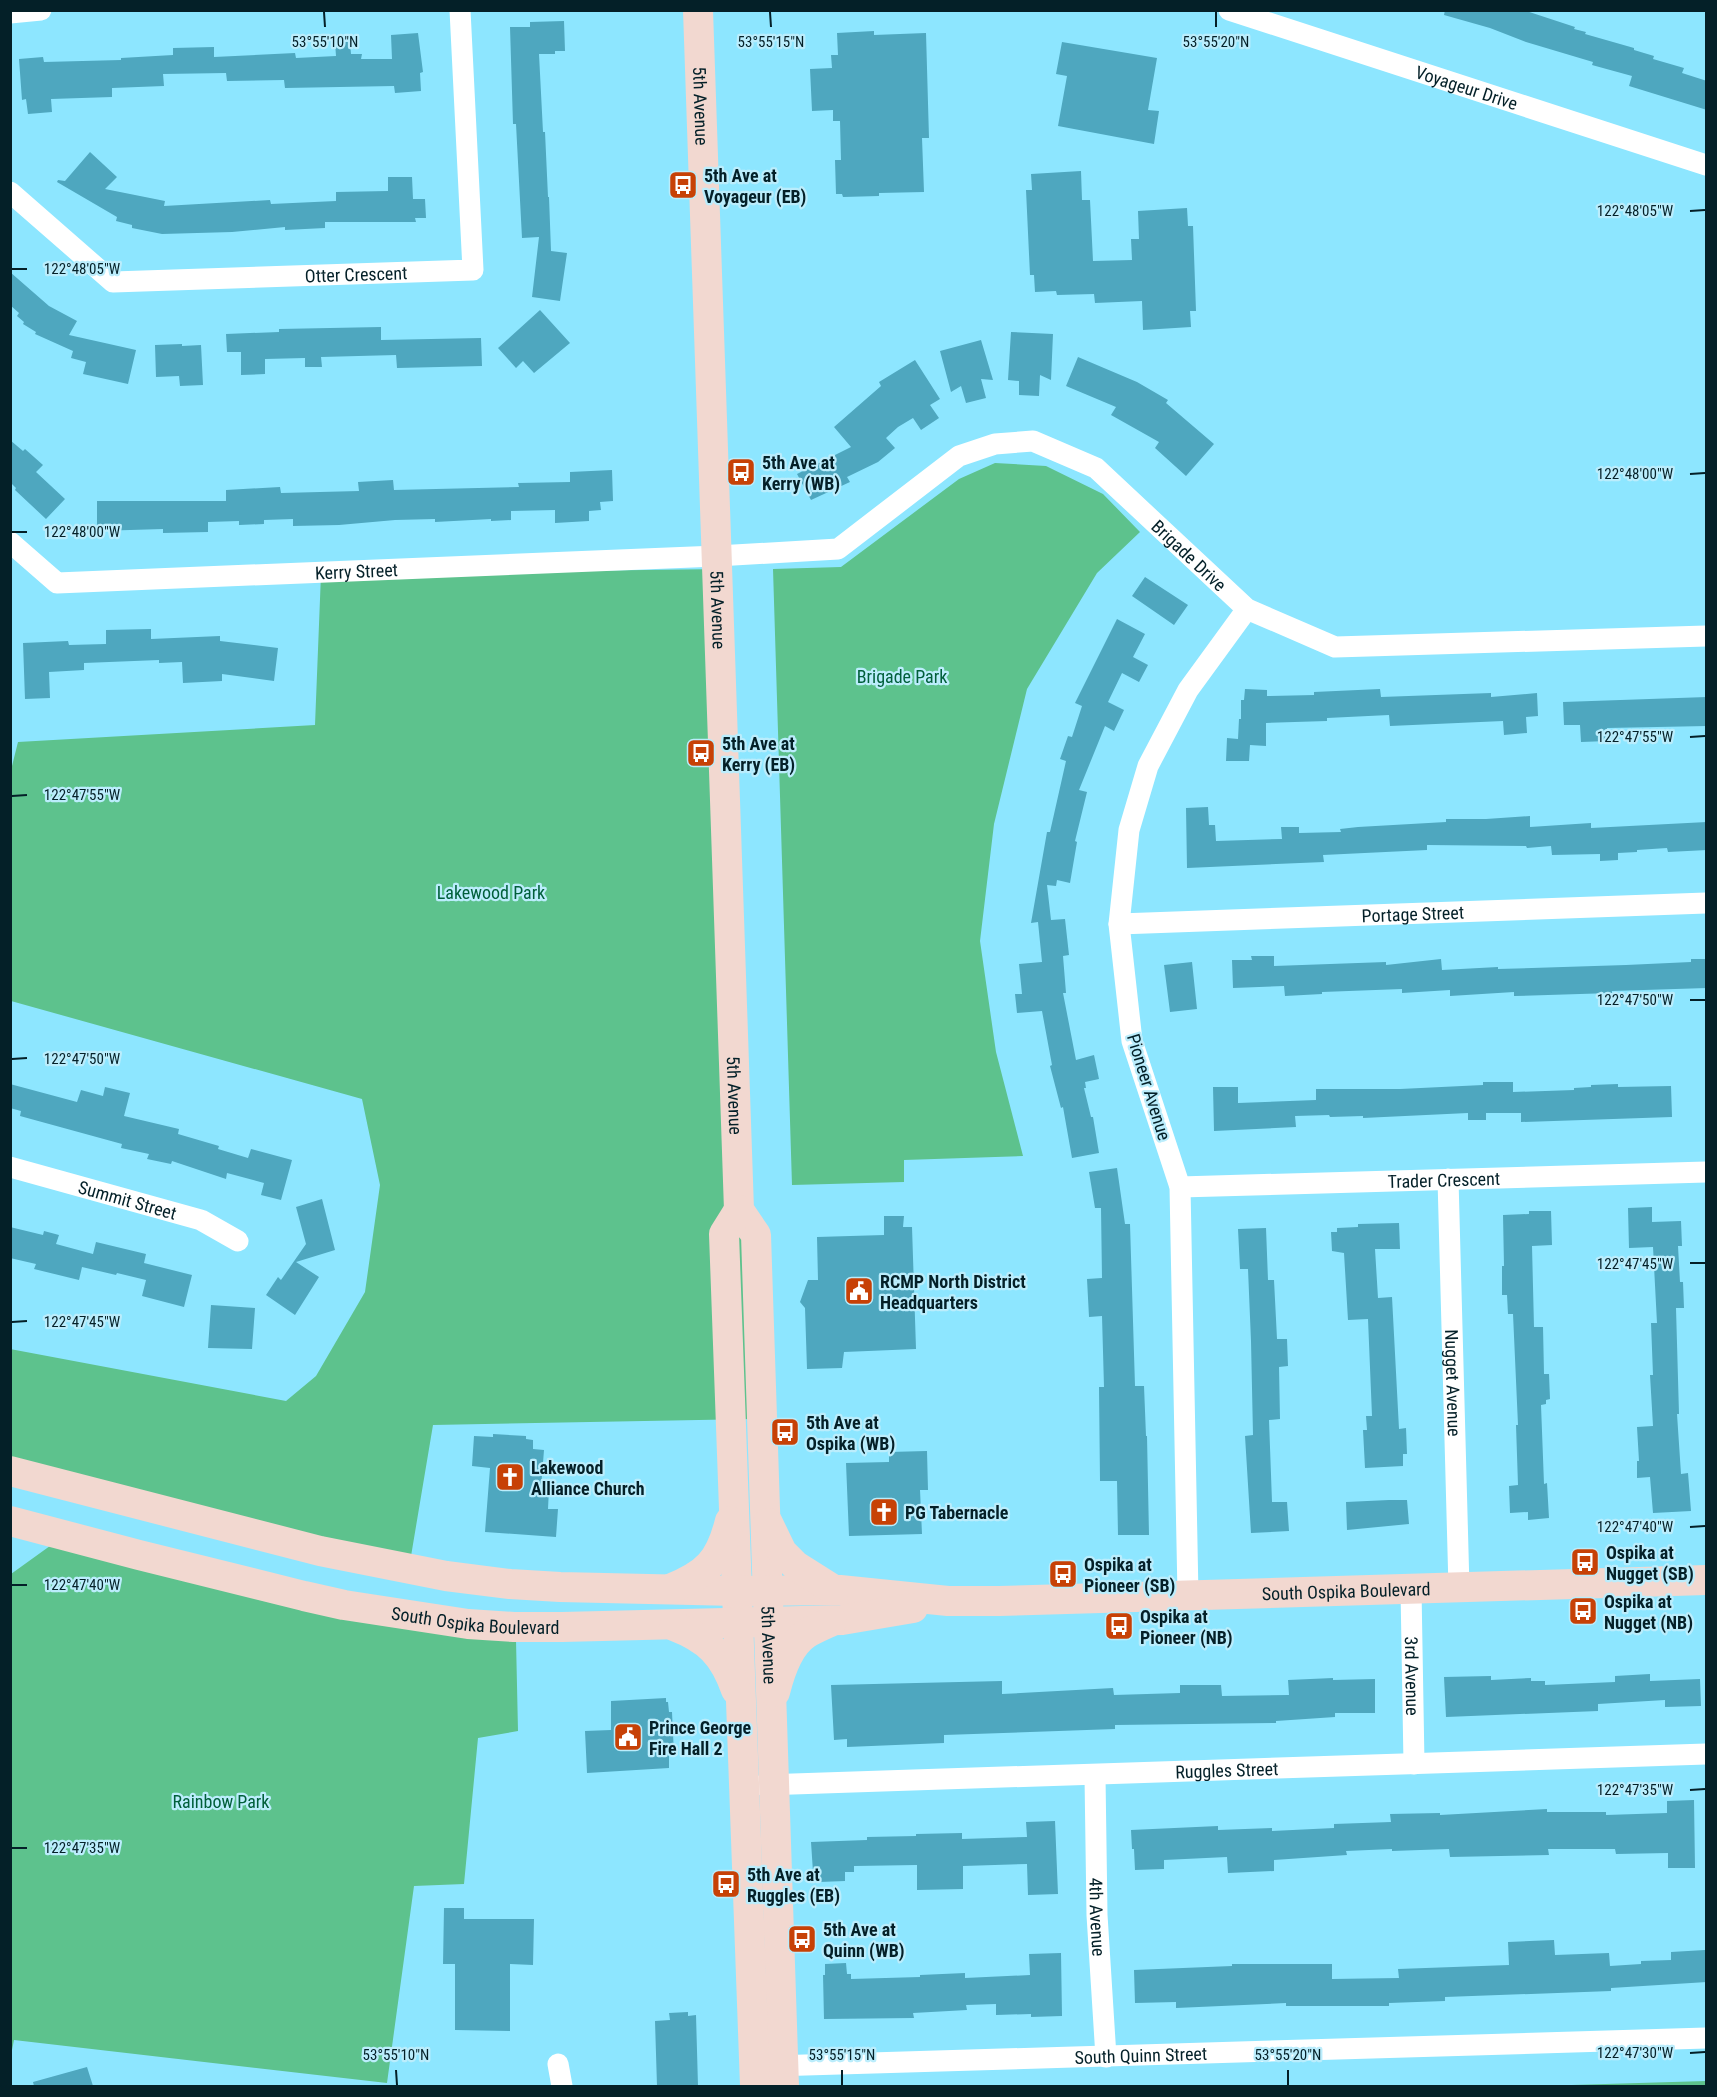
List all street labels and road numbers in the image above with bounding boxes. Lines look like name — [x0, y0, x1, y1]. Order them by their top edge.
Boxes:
street label: Voyageur Drive — [1413, 61, 1521, 114]
street label: 5th Avenue — [689, 66, 713, 146]
street label: Otter Crescent — [304, 262, 408, 286]
street label: Brigade Drive — [1148, 515, 1231, 595]
street label: Kerry Street — [314, 559, 398, 583]
street label: 5th Avenue — [707, 570, 730, 649]
street label: Portage Street — [1361, 901, 1464, 926]
street label: Pioneer Avenue — [1123, 1031, 1175, 1143]
street label: 5th Avenue — [723, 1056, 747, 1135]
street label: Trader Crescent — [1387, 1167, 1500, 1192]
street label: Summit Street — [76, 1176, 179, 1223]
street label: Nugget Avenue — [1442, 1329, 1465, 1437]
street label: South Ospika Boulevard — [1261, 1578, 1431, 1604]
street label: South Ospika Boulevard — [390, 1602, 559, 1638]
street label: 5th Avenue — [758, 1605, 781, 1685]
street label: 3rd Avenue — [1401, 1636, 1424, 1716]
street label: Ruggles Street — [1175, 1758, 1279, 1782]
street label: 4th Avenue — [1086, 1877, 1110, 1957]
street label: South Quinn Street — [1074, 2042, 1207, 2067]

